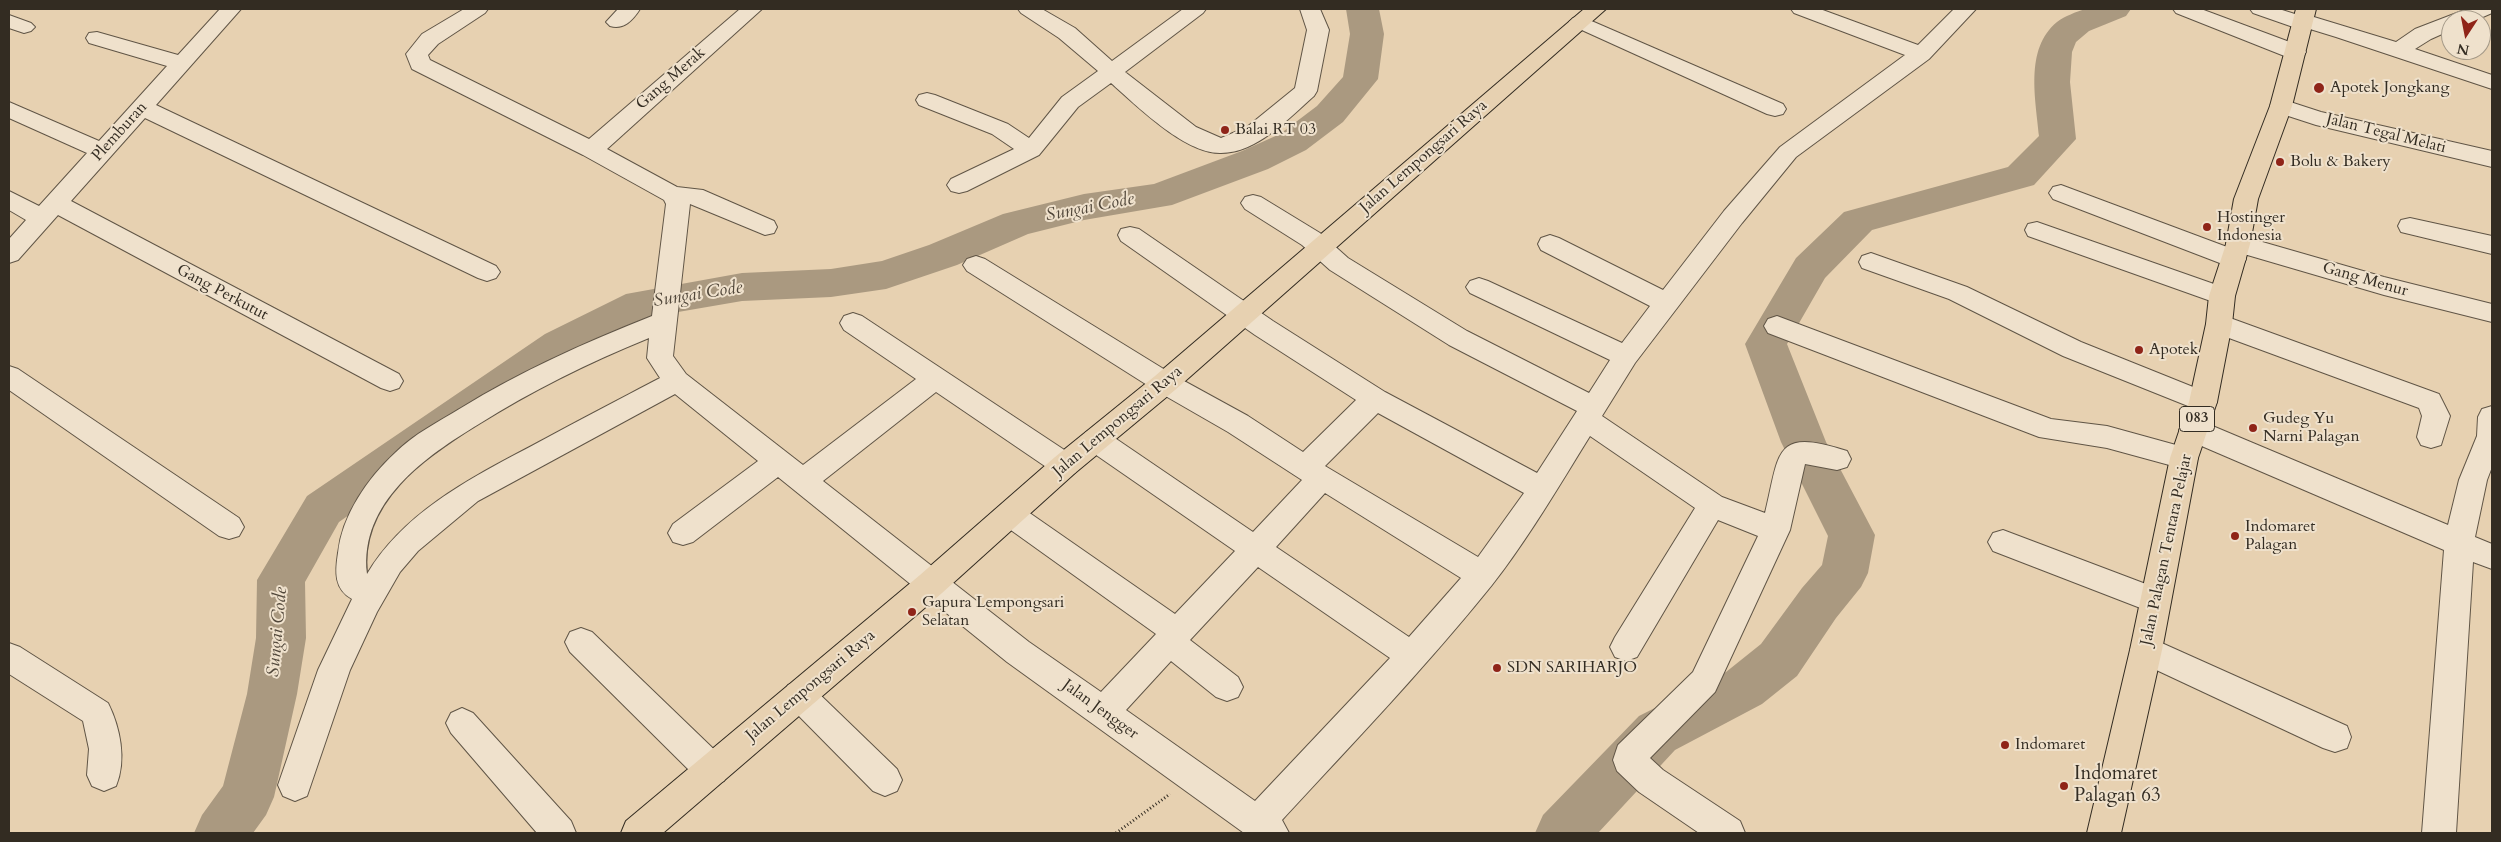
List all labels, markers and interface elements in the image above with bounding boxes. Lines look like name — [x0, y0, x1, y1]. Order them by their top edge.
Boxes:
north arrow — [2441, 10, 2491, 60]
text: N — [2455, 39, 2471, 60]
street label: Gang Merak — [632, 44, 710, 114]
place label: Apotek Jongkang — [2330, 78, 2449, 98]
marker: Apotek Jongkang — [2312, 81, 2326, 95]
street label: Jalan Lempongsari Raya — [1356, 96, 1492, 218]
street label: Plemburan — [88, 98, 152, 166]
street label: Jalan Tegal Melati — [2324, 110, 2448, 158]
place label: Balai RT 03 — [1235, 120, 1316, 140]
marker: Balai RT 03 — [1219, 124, 1231, 136]
place label: Bolu & Bakery — [2290, 152, 2391, 172]
marker: Bolu & Bakery — [2274, 156, 2286, 168]
water label: Sungai Code — [1044, 189, 1136, 227]
place label: Hostinger Indonesia — [2217, 208, 2285, 246]
marker: Hostinger Indonesia — [2201, 221, 2213, 233]
street label: Gang Menur — [2320, 259, 2410, 301]
street label: Gang Perkutut — [173, 261, 271, 325]
water label: Sungai Code — [652, 277, 744, 313]
place label: Apotek — [2149, 340, 2198, 360]
marker: Apotek — [2133, 344, 2145, 356]
street label: Jalan Lempongsari Raya — [1050, 362, 1186, 482]
road number: 083 — [2180, 406, 2214, 432]
place label: Gudeg Yu Narni Palagan — [2263, 409, 2360, 447]
marker: Gudeg Yu Narni Palagan — [2247, 422, 2259, 434]
street label: Jalan Palagan Tentara Pelajar — [2137, 452, 2197, 648]
place label: Indomaret Palagan — [2245, 517, 2315, 555]
marker: Indomaret Palagan — [2229, 530, 2241, 542]
water label: Sungai Code — [263, 586, 293, 678]
place label: Gapura Lempongsari Selatan — [922, 593, 1064, 631]
marker: Gapura Lempongsari Selatan — [906, 606, 918, 618]
street label: Jalan Lempongsari Raya — [743, 626, 879, 746]
place label: SDN SARIHARJO — [1507, 658, 1637, 678]
marker: SDN SARIHARJO — [1491, 662, 1503, 674]
street label: Jalan Jengger — [1058, 676, 1142, 744]
place label: Indomaret — [2015, 735, 2085, 755]
marker: Indomaret — [1999, 739, 2011, 751]
place label: Indomaret Palagan 63 — [2074, 764, 2161, 808]
marker: Indomaret Palagan 63 — [2058, 780, 2070, 792]

